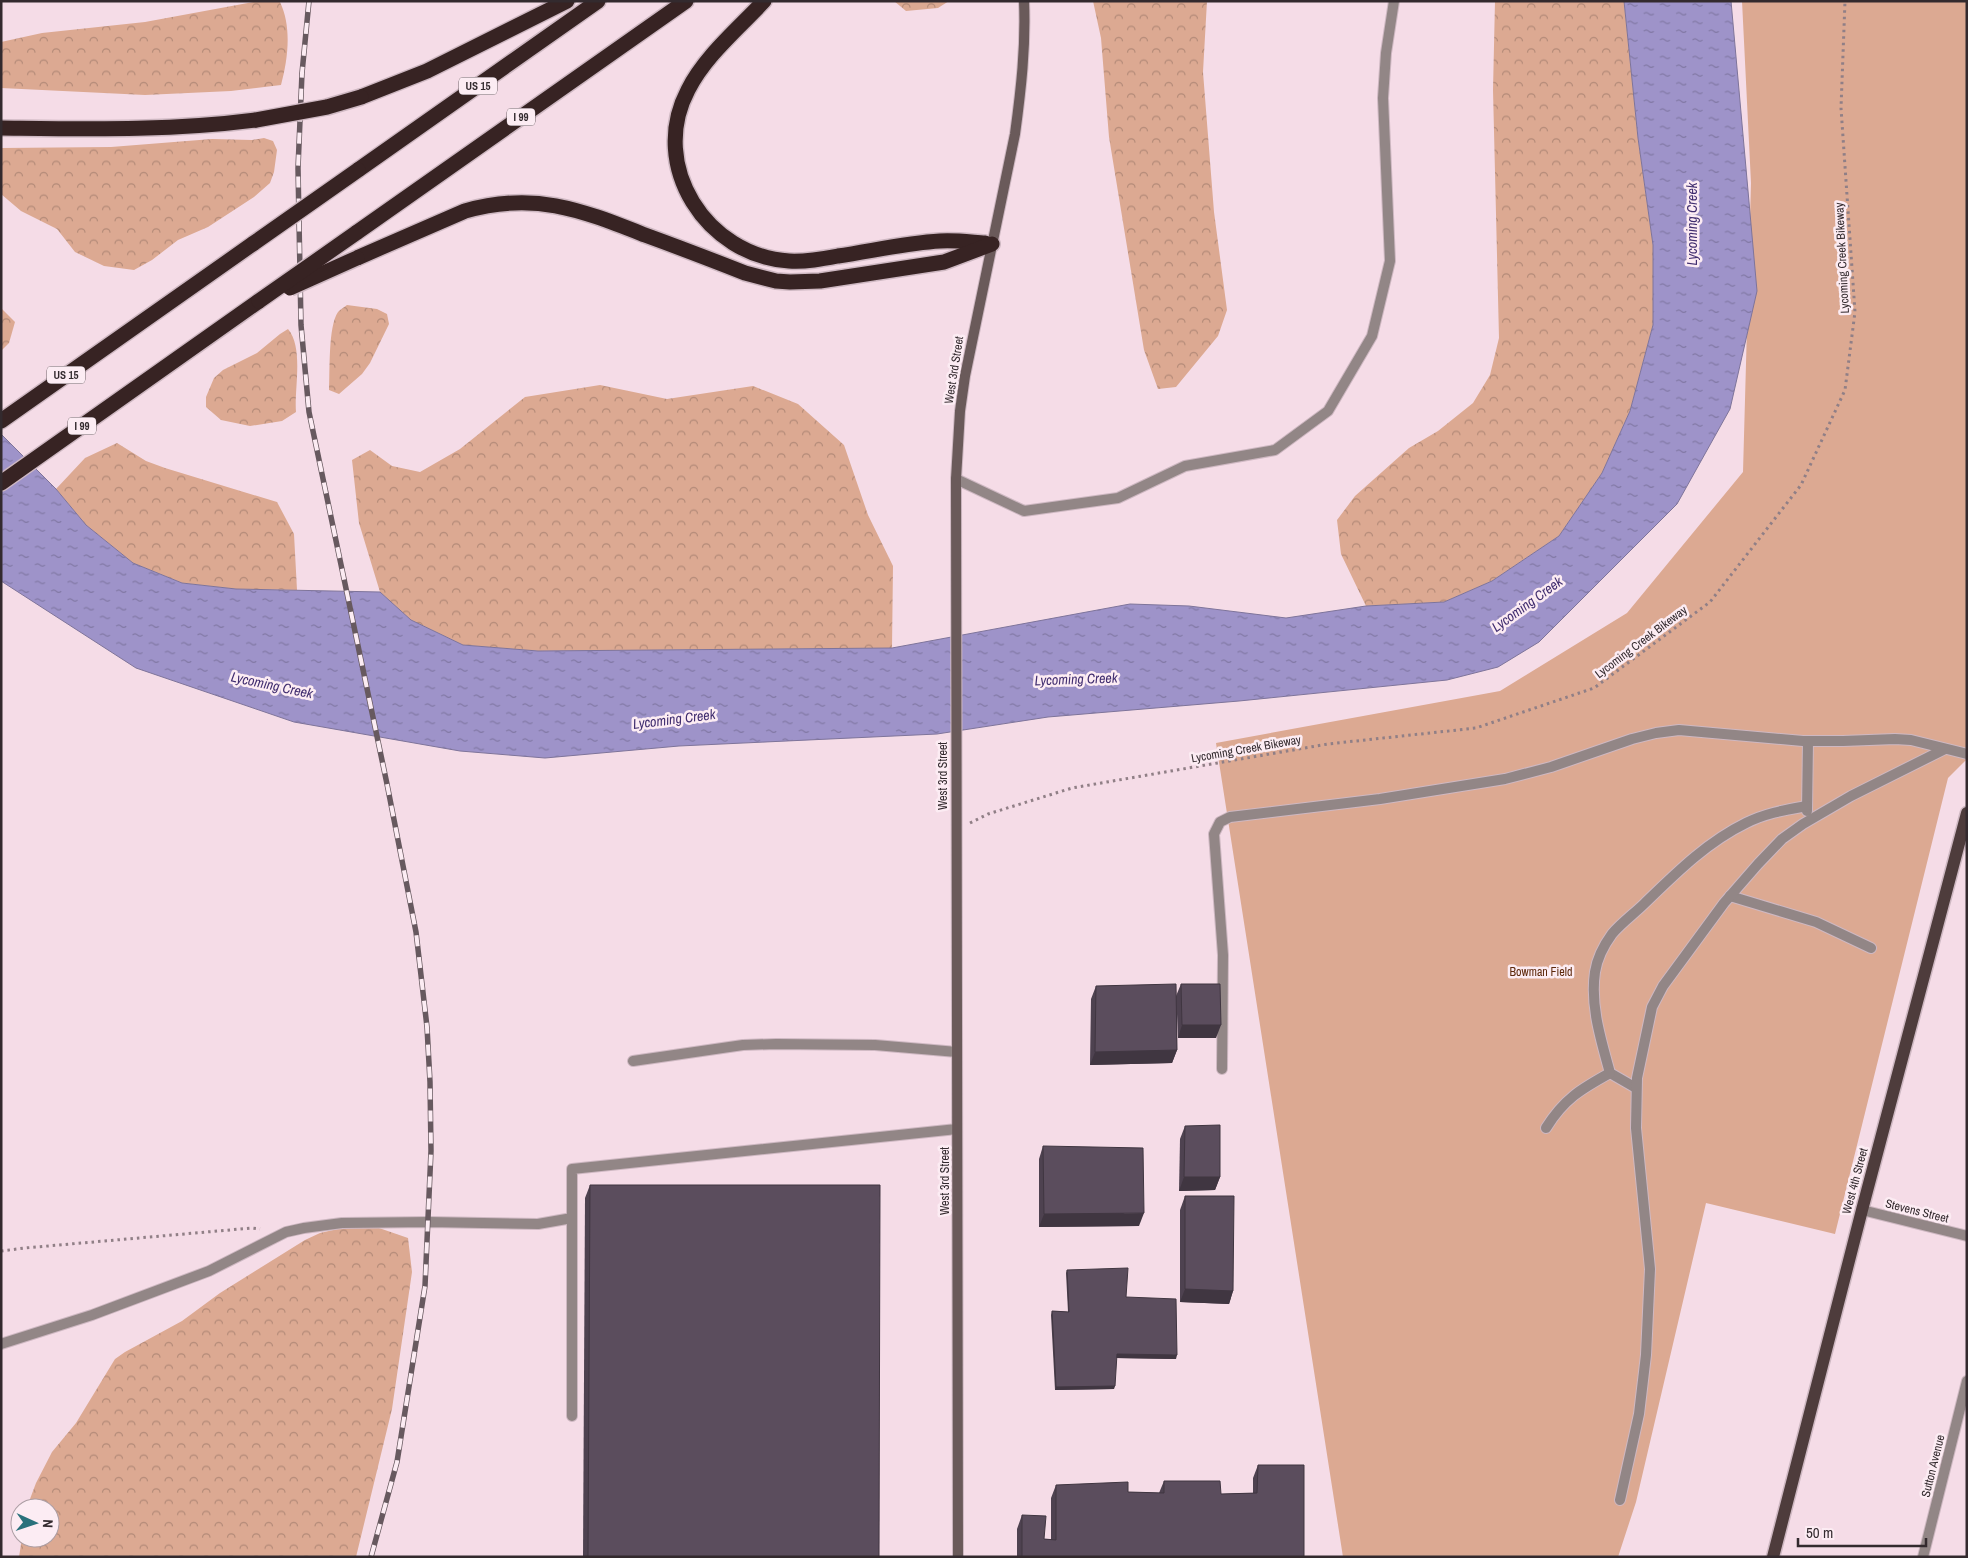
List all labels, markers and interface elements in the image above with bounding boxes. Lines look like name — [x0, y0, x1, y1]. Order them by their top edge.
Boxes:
road number: US 15 — [459, 78, 497, 94]
road number: I 99 — [507, 108, 535, 125]
water label: Lycoming Creek — [1683, 181, 1701, 266]
street label: Lycoming Creek Bikeway — [1831, 202, 1853, 314]
street label: West 3rd Street — [941, 335, 967, 405]
road number: US 15 — [47, 366, 85, 384]
road number: I 99 — [68, 418, 96, 434]
water label: Lycoming Creek — [1488, 572, 1567, 636]
street label: Lycoming Creek Bikeway — [1592, 602, 1690, 682]
water label: Lycoming Creek — [230, 668, 316, 703]
water label: Lycoming Creek — [1034, 669, 1119, 689]
water label: Lycoming Creek — [632, 705, 718, 733]
street label: Lycoming Creek Bikeway — [1190, 731, 1302, 767]
street label: West 3rd Street — [935, 742, 951, 810]
park label: Bowman Field — [1510, 964, 1572, 980]
street label: West 4th Street — [1839, 1146, 1872, 1216]
street label: West 3rd Street — [937, 1147, 953, 1215]
street label: Stevens Street — [1884, 1195, 1951, 1227]
street label: Sutton Avenue — [1918, 1433, 1948, 1499]
north arrow — [10, 1498, 60, 1548]
scale bar — [1798, 1516, 1926, 1548]
text: N — [39, 1519, 57, 1528]
text: 50 m — [1806, 1522, 1833, 1543]

